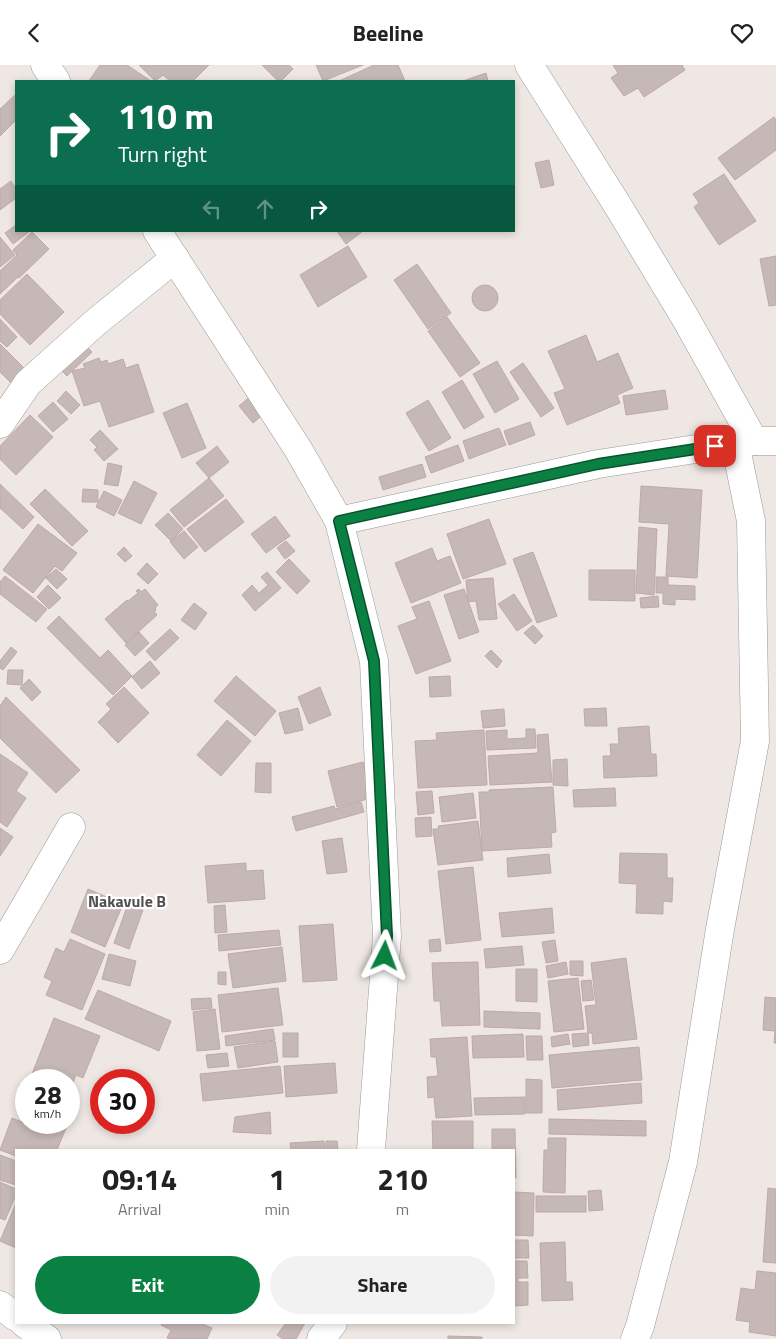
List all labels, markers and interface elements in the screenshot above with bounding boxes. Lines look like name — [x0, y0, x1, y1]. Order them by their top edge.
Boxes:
text: Beeline — [353, 16, 423, 50]
icon: back — [20, 19, 48, 47]
icon: heart — [728, 19, 756, 47]
text: 110 m — [118, 89, 214, 143]
icon: right — [35, 100, 100, 165]
text: Turn right — [118, 137, 207, 171]
icon: left — [198, 195, 226, 223]
icon: ahead — [251, 195, 279, 223]
icon: right — [304, 195, 332, 223]
pin — [694, 425, 736, 467]
icon: arrive — [701, 432, 729, 460]
district label: Nakavule B — [88, 889, 166, 913]
position arrow — [358, 929, 410, 981]
speed limit sign: 30 — [90, 1069, 155, 1134]
text: 28 — [33, 1076, 62, 1114]
text: km/h — [34, 1104, 61, 1123]
text: 09:14 — [102, 1156, 177, 1202]
text: 1 — [269, 1156, 286, 1202]
text: 210 — [377, 1156, 428, 1202]
text: Arrival — [118, 1197, 161, 1221]
text: min — [264, 1197, 290, 1221]
text: m — [396, 1197, 409, 1221]
button: Exit — [35, 1256, 260, 1314]
button: Share — [270, 1256, 495, 1314]

